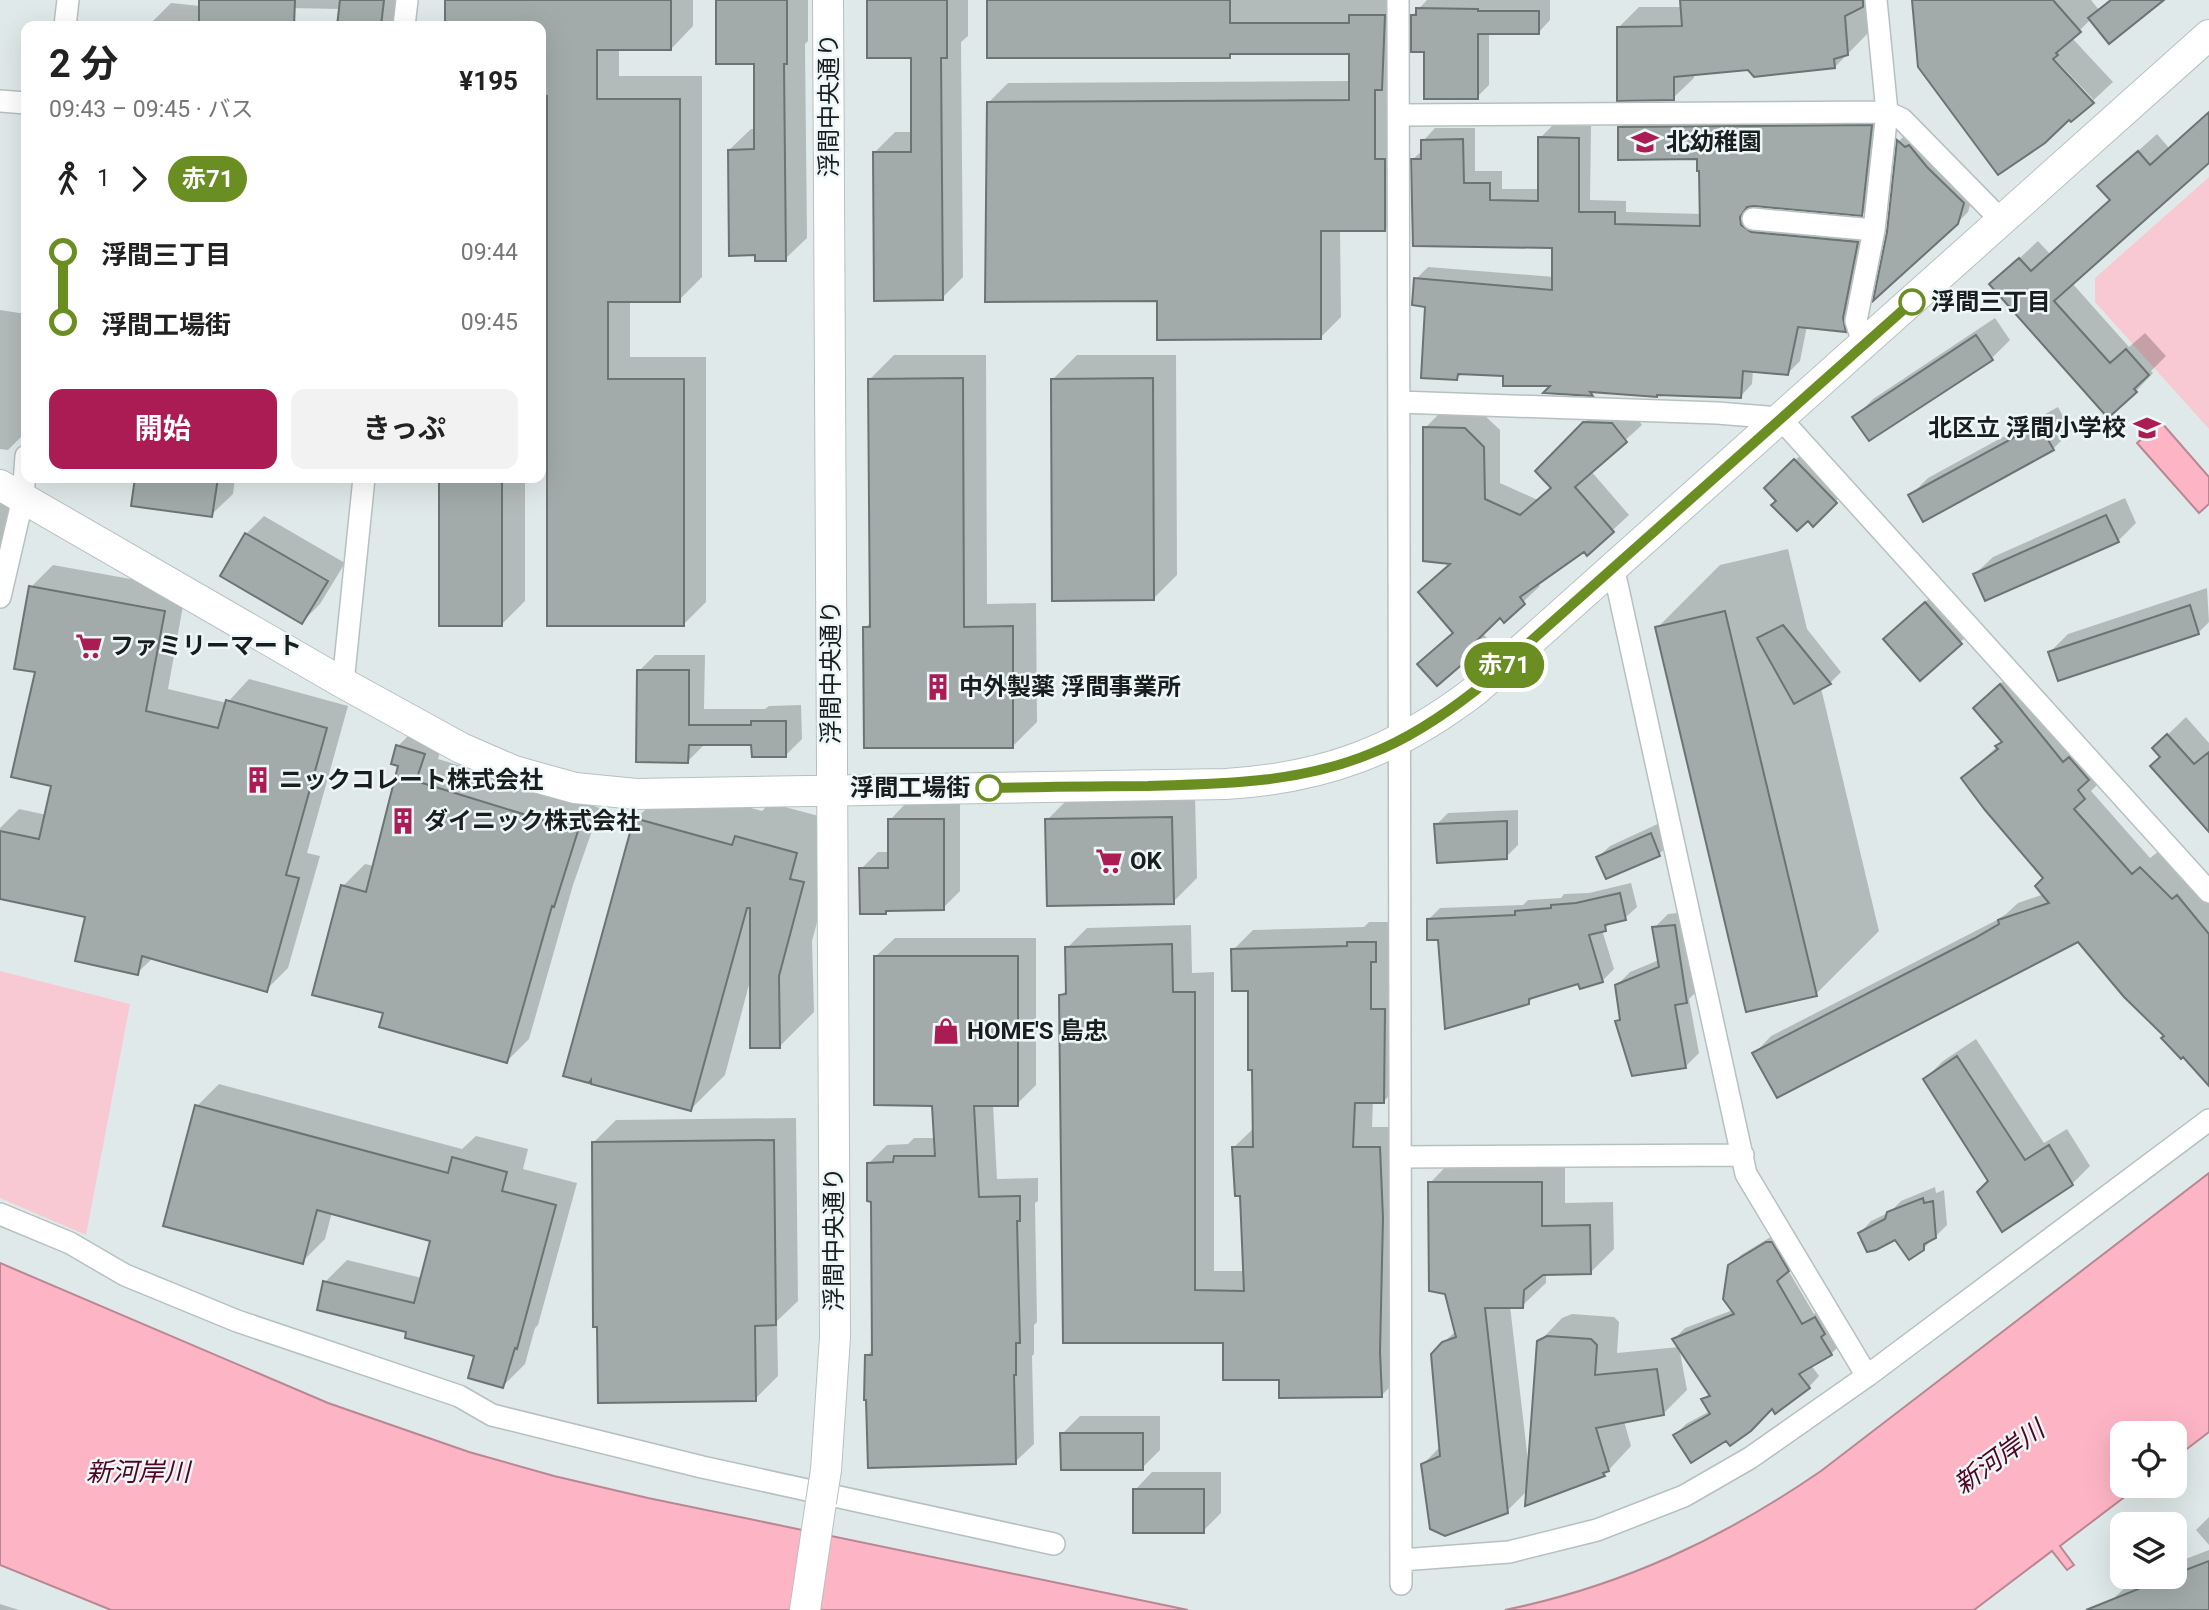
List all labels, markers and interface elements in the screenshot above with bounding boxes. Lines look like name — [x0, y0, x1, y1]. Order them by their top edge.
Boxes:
street label: 浮間中央通り — [815, 33, 843, 177]
text: 2 分 — [49, 42, 118, 86]
text: ¥195 — [459, 66, 518, 96]
text: 09:43 – 09:45 · バス — [49, 96, 253, 123]
school or university icon: 北幼稚園 — [1630, 127, 1660, 157]
place label: 北幼稚園 — [1666, 128, 1762, 156]
icon: walk — [49, 160, 87, 198]
icon: forward — [120, 160, 158, 198]
text: 1 — [97, 165, 110, 192]
text: 赤71 — [182, 165, 233, 193]
text: 09:44 — [461, 239, 518, 266]
text: 浮間三丁目 — [101, 240, 231, 270]
place label: 浮間三丁目 — [1931, 288, 2051, 316]
marker: 浮間三丁目 — [1899, 289, 1925, 315]
text: 09:45 — [461, 309, 518, 336]
text: 浮間工場街 — [101, 310, 231, 340]
button: 開始 — [49, 389, 277, 469]
button: きっぷ — [291, 389, 518, 469]
school or university icon: 北区立 浮間小学校 — [2132, 413, 2162, 443]
place label: 北区立 浮間小学校 — [1928, 414, 2126, 442]
street label: 浮間中央通り — [817, 600, 845, 744]
supermarket icon: ファミリーマート — [74, 631, 104, 661]
place label: ファミリーマート — [110, 632, 302, 660]
line badge: 赤71 — [1464, 642, 1544, 688]
text: 赤71 — [1478, 651, 1530, 679]
building icon: 中外製薬 浮間事業所 — [923, 672, 953, 702]
place label: 中外製薬 浮間事業所 — [959, 673, 1181, 701]
building icon: ニックコレート株式会社 — [243, 765, 273, 795]
place label: ニックコレート株式会社 — [279, 766, 543, 794]
place label: 浮間工場街 — [850, 774, 970, 802]
marker: 浮間工場街 — [976, 775, 1002, 801]
building icon: ダイニック株式会社 — [388, 806, 418, 836]
place label: ダイニック株式会社 — [424, 807, 640, 835]
supermarket icon: OK — [1094, 846, 1124, 876]
place label: OK — [1130, 847, 1163, 875]
shop icon: HOME'S 島忠 — [931, 1016, 961, 1046]
place label: HOME'S 島忠 — [967, 1017, 1108, 1045]
street label: 浮間中央通り — [820, 1167, 848, 1311]
water label: 新河岸川 — [1948, 1413, 2052, 1500]
map controls — [2110, 1421, 2187, 1589]
button: locate — [2110, 1421, 2187, 1498]
water label: 新河岸川 — [86, 1457, 193, 1487]
button: layers — [2110, 1512, 2187, 1589]

